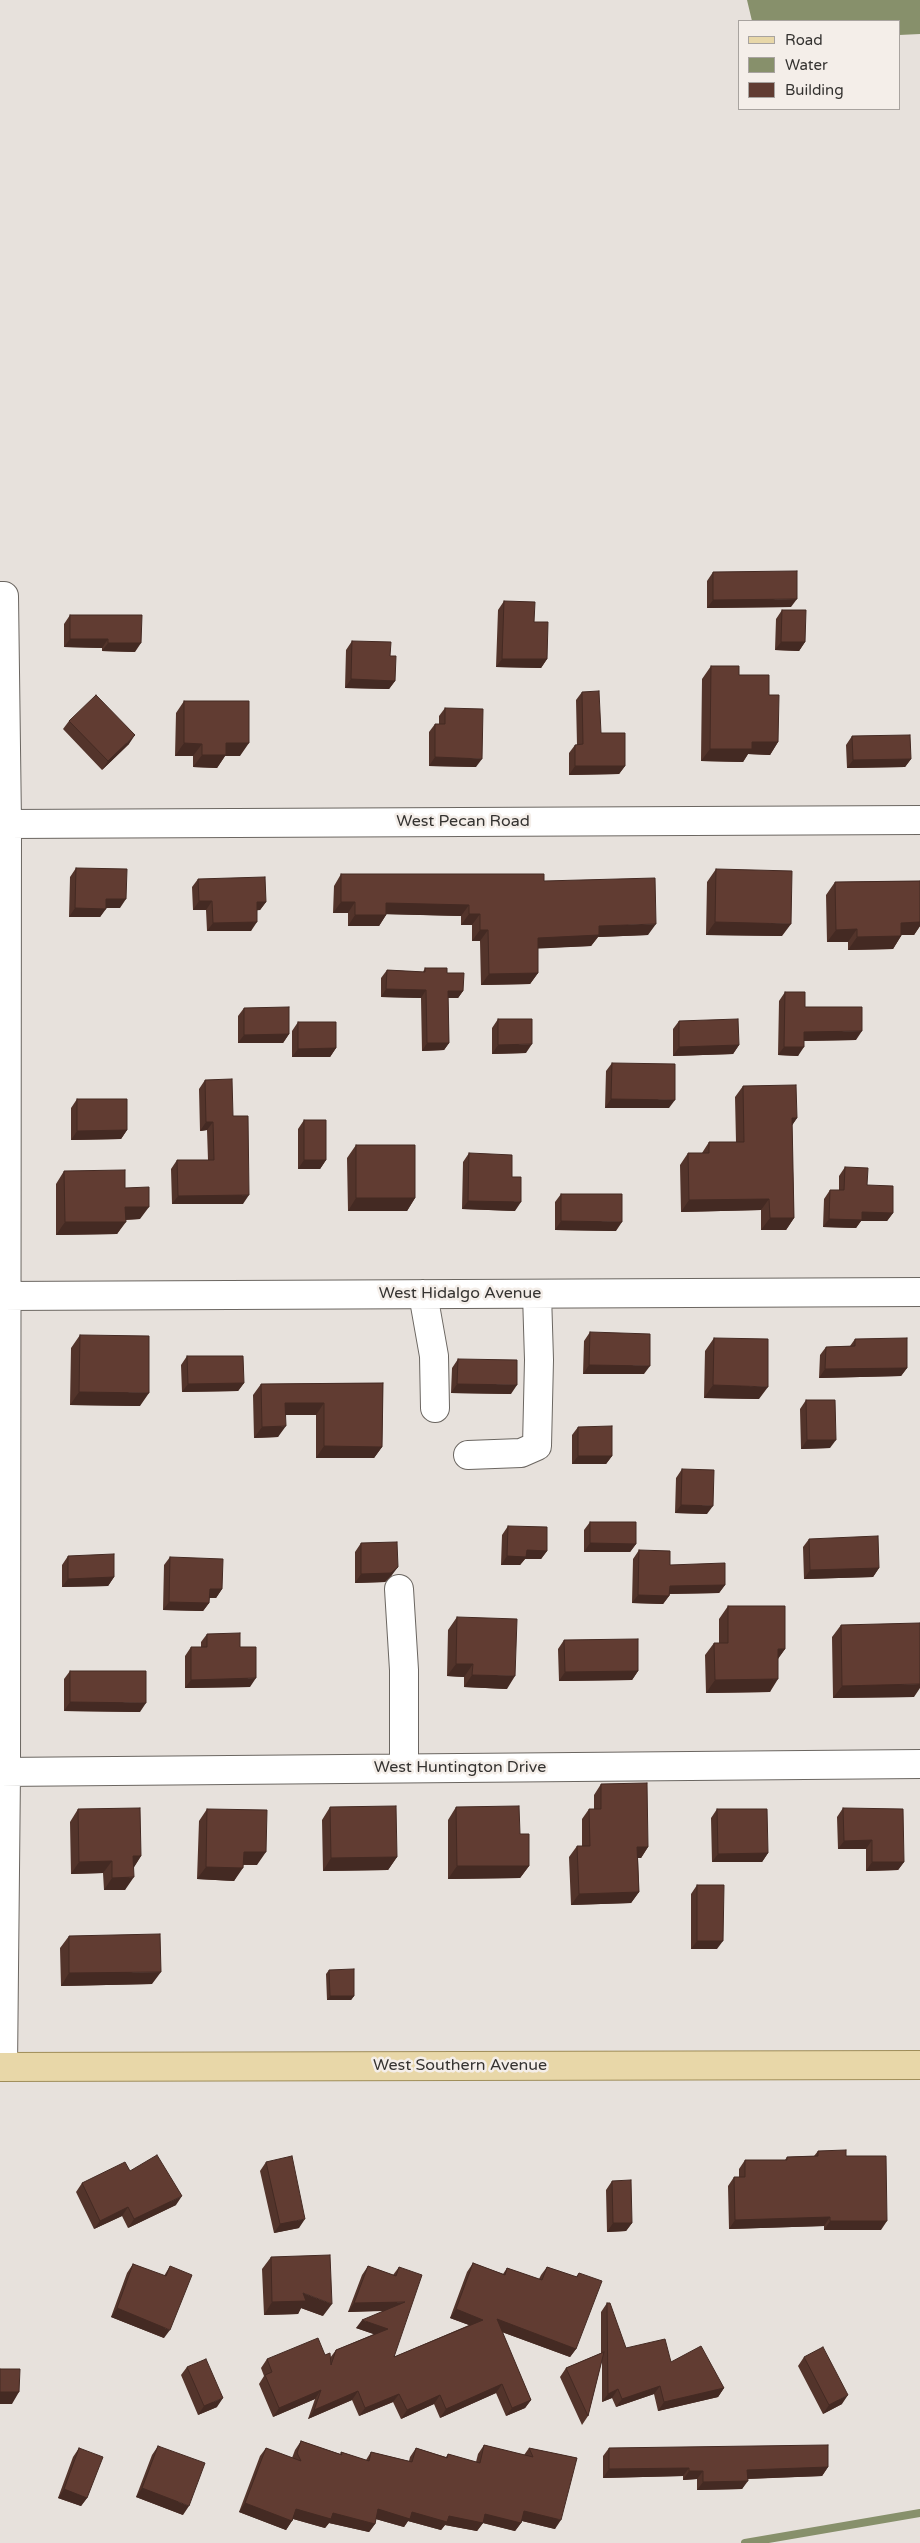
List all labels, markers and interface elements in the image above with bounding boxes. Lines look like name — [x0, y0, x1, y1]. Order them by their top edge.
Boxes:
legend — [738, 20, 900, 110]
text: Road — [785, 31, 823, 49]
text: Water — [785, 56, 828, 74]
text: Building — [785, 81, 844, 99]
street label: West Pecan Road — [396, 812, 530, 832]
street label: West Hidalgo Avenue — [379, 1284, 541, 1304]
street label: West Huntington Drive — [374, 1758, 546, 1778]
street label: West Southern Avenue — [373, 2056, 547, 2076]

